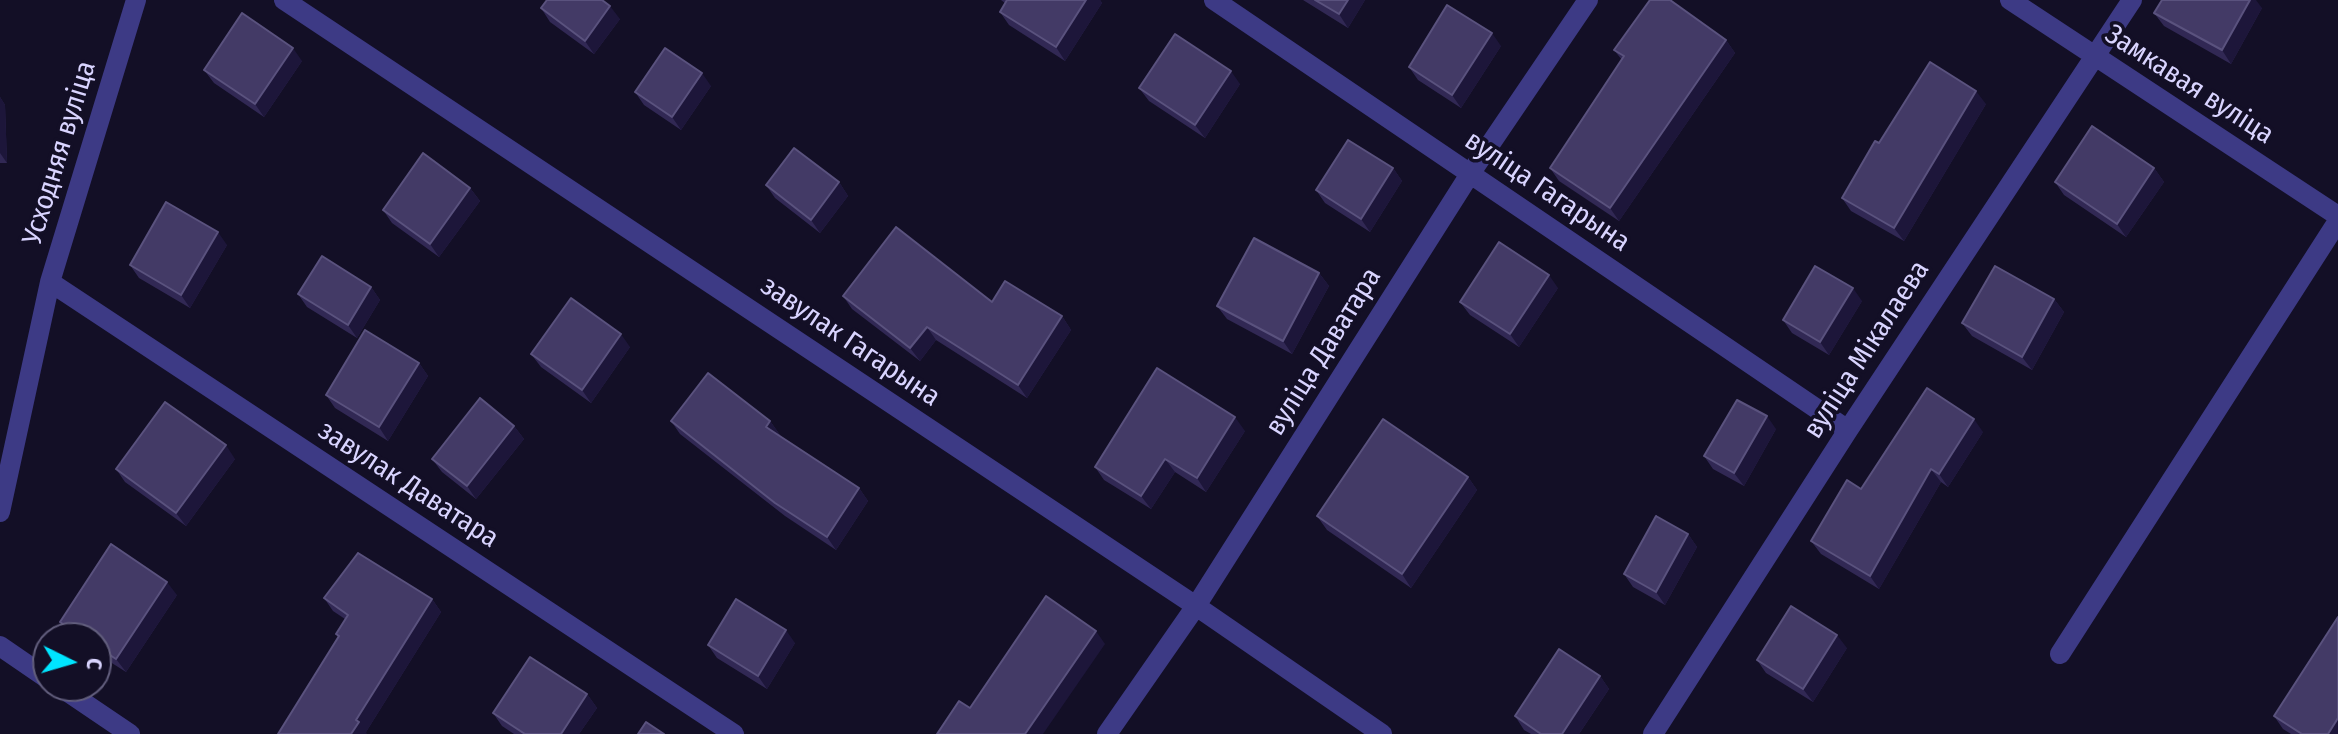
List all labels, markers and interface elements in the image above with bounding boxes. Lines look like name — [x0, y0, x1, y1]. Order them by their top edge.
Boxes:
street label: Замкавая вуліца — [2098, 18, 2280, 152]
street label: Усходняя вуліца — [16, 57, 104, 249]
street label: вуліца Гагарына — [1458, 124, 1636, 260]
street label: вуліца Мікалаева — [1797, 255, 1937, 445]
street label: вуліца Даватара — [1259, 262, 1389, 442]
street label: завулак Гагарына — [754, 270, 946, 414]
street label: завулак Даватара — [312, 414, 504, 556]
north arrow — [32, 622, 112, 702]
text: С — [80, 657, 108, 671]

